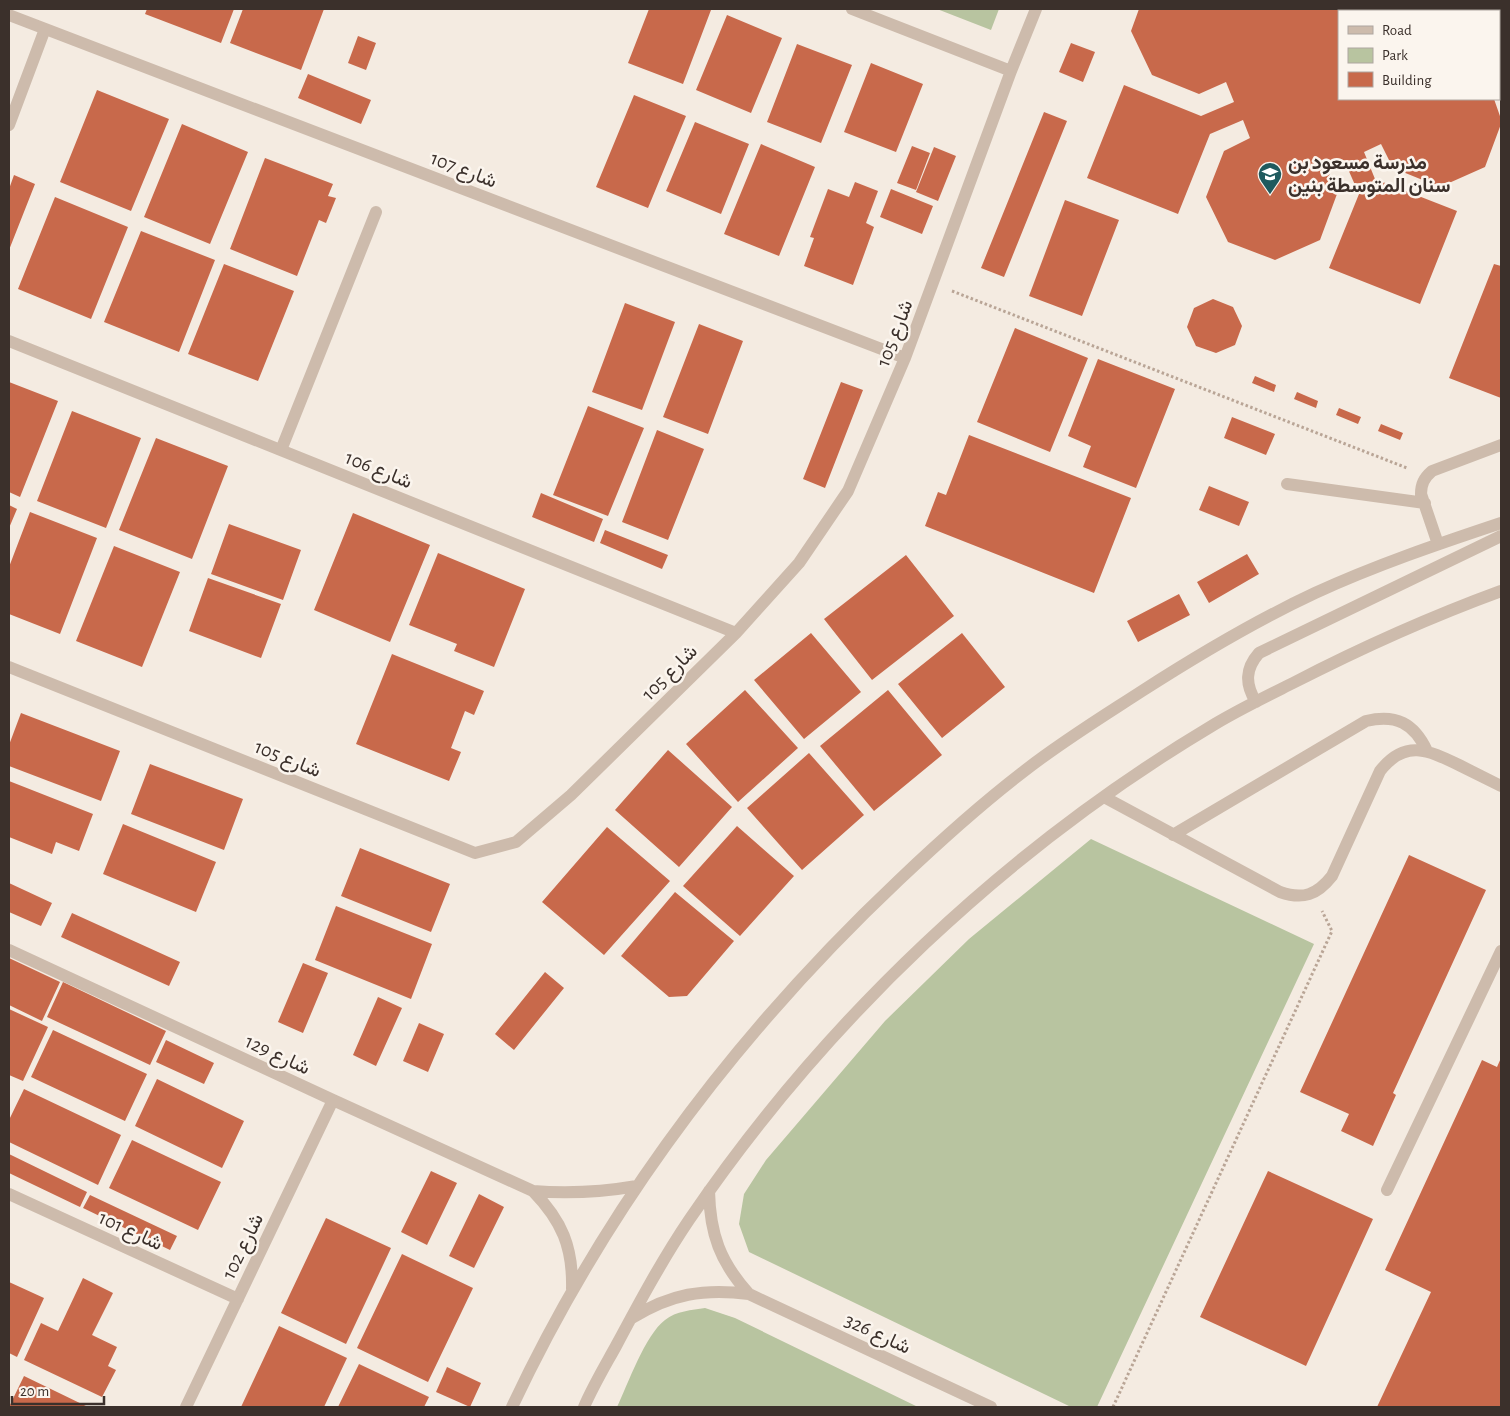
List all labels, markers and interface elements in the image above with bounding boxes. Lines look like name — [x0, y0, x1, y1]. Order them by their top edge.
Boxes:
legend — [1338, 10, 1500, 100]
text: Road — [1382, 23, 1412, 38]
text: Park — [1382, 48, 1408, 63]
text: Building — [1382, 73, 1432, 88]
street label: شارع 107 — [427, 148, 500, 194]
place label: مدرسة مسعود بن سنان المتوسطة بنين — [1288, 153, 1451, 198]
school or university icon: مدرسة مسعود بن سنان المتوسطة بنين — [1257, 161, 1283, 195]
street label: شارع 105 — [873, 297, 919, 370]
street label: شارع 106 — [341, 447, 415, 495]
street label: شارع 105 — [638, 641, 703, 706]
street label: شارع 105 — [251, 737, 324, 784]
street label: شارع 129 — [241, 1031, 313, 1081]
street label: شارع 101 — [94, 1208, 166, 1257]
street label: شارع 102 — [219, 1211, 270, 1284]
street label: شارع 326 — [840, 1310, 914, 1361]
scale bar — [12, 1374, 105, 1406]
text: 20 m — [20, 1384, 49, 1399]

